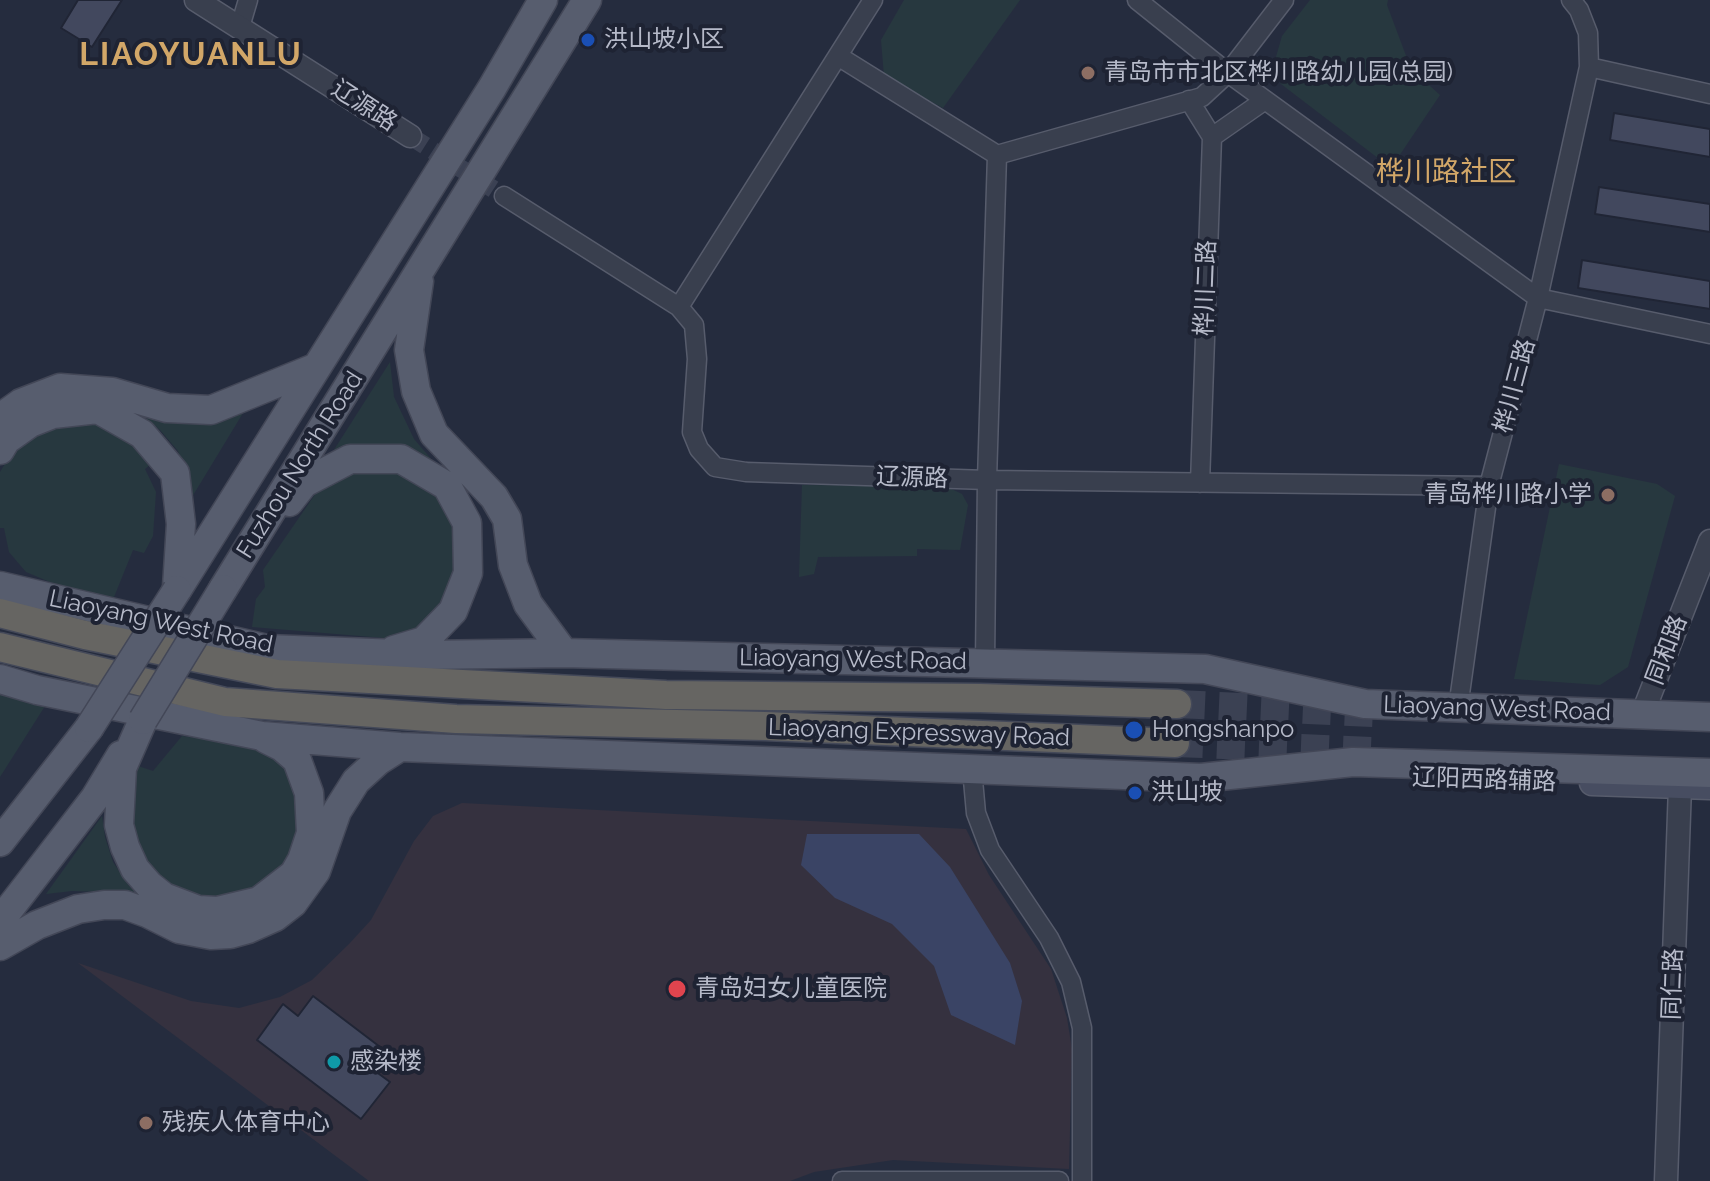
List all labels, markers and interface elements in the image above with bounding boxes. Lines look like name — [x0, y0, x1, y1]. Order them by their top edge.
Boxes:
place label: 洪山坡小区 — [604, 26, 724, 54]
marker: 洪山坡小区 — [579, 31, 597, 49]
district label: LIAOYUANLU — [79, 36, 303, 74]
place label: 青岛市市北区桦川路幼儿园(总园) — [1104, 59, 1453, 87]
marker: 青岛市市北区桦川路幼儿园(总园) — [1079, 64, 1097, 82]
street label: 辽源路 — [326, 74, 402, 138]
district label: 桦川路社区 — [1376, 156, 1516, 190]
street label: 桦川二路 — [1190, 240, 1222, 336]
street label: 桦川三路 — [1489, 336, 1541, 436]
street label: Fuzhou North Road — [231, 366, 369, 564]
street label: 辽源路 — [876, 462, 948, 494]
place label: 青岛桦川路小学 — [1424, 481, 1592, 509]
marker: 青岛桦川路小学 — [1599, 486, 1617, 504]
street label: Liaoyang West Road — [47, 584, 275, 660]
street label: 同和路 — [1641, 611, 1693, 689]
street label: Liaoyang West Road — [739, 644, 967, 676]
street label: Liaoyang West Road — [1383, 691, 1611, 727]
street label: Liaoyang Expressway Road — [768, 713, 1070, 753]
place label: Hongshanpo — [1152, 716, 1294, 744]
marker: Hongshanpo — [1123, 719, 1145, 741]
street label: 辽阳西路辅路 — [1412, 763, 1556, 797]
place label: 洪山坡 — [1151, 779, 1223, 807]
marker: 洪山坡 — [1126, 784, 1144, 802]
street label: 同仁路 — [1657, 948, 1689, 1020]
place label: 青岛妇女儿童医院 — [695, 975, 887, 1003]
marker: 青岛妇女儿童医院 — [666, 978, 688, 1000]
place label: 感染楼 — [350, 1048, 422, 1076]
marker: 感染楼 — [325, 1053, 343, 1071]
place label: 残疾人体育中心 — [162, 1109, 330, 1137]
marker: 残疾人体育中心 — [137, 1114, 155, 1132]

